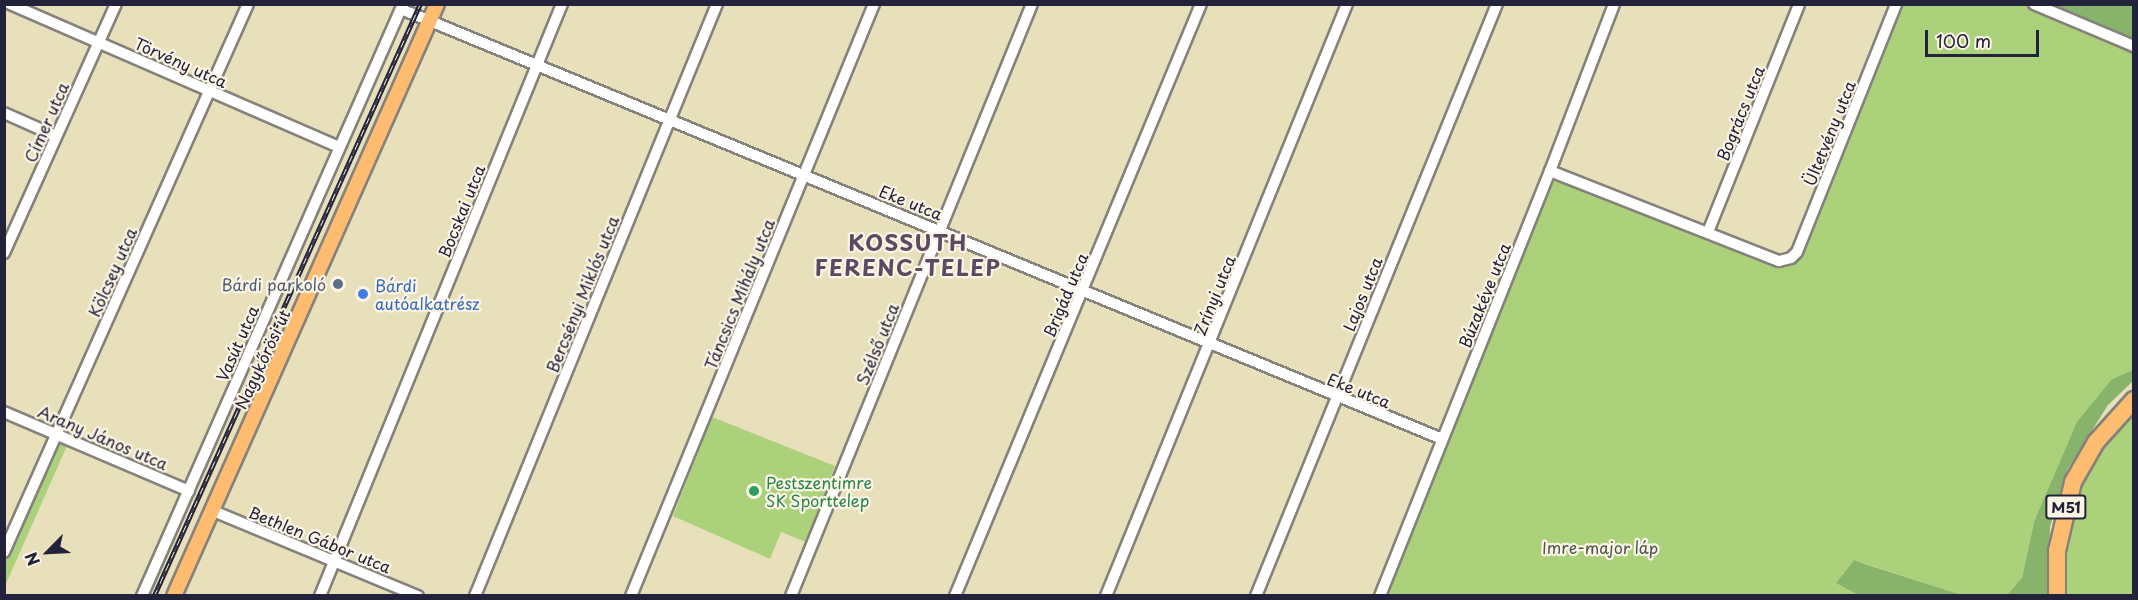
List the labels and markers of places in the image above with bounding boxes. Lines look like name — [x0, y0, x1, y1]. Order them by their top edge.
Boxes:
place label: Bárdi parkoló — [221, 274, 326, 294]
place label: Bárdi autóalkatrész — [375, 275, 479, 313]
marker: Bárdi parkoló — [331, 277, 345, 291]
marker: Bárdi autóalkatrész — [356, 287, 370, 301]
place label: Pestszentimre SK Sporttelep — [766, 472, 872, 510]
marker: Pestszentimre SK Sporttelep — [747, 484, 761, 498]

